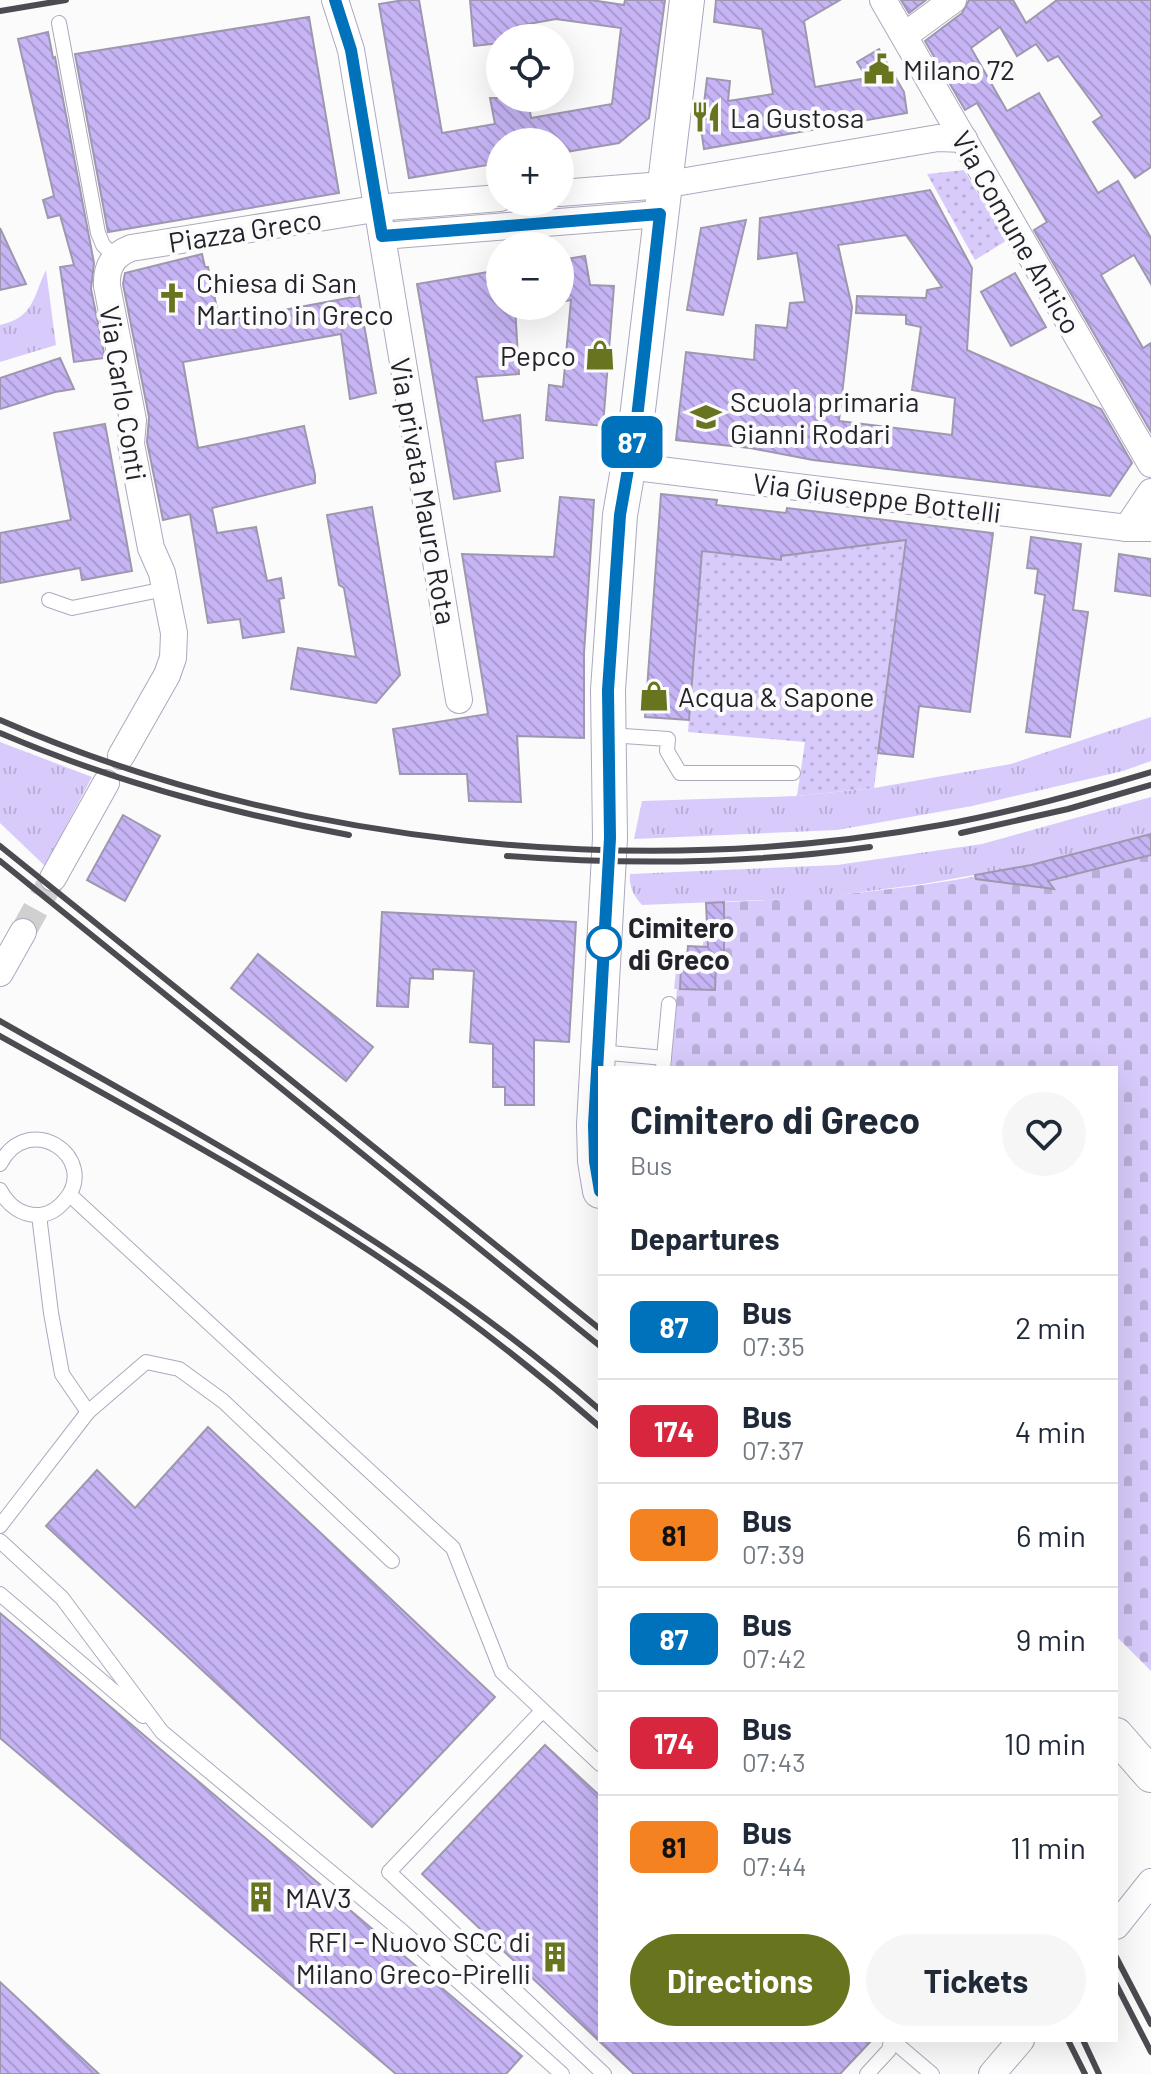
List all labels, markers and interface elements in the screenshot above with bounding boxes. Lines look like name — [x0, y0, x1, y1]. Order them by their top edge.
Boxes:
map controls — [486, 24, 574, 320]
button: locate — [486, 24, 574, 112]
public building icon: Milano 72 — [862, 52, 896, 86]
place label: Milano 72 — [903, 52, 1015, 86]
restaurant icon: La Gustosa — [689, 100, 723, 134]
place label: La Gustosa — [730, 100, 864, 134]
street label: Via Comune Antico — [945, 125, 1089, 339]
button: + — [486, 128, 574, 216]
street label: Piazza Greco — [166, 201, 324, 259]
button: − — [486, 232, 574, 320]
place label: Chiesa di San Martino in Greco — [196, 265, 394, 331]
church icon: Chiesa di San Martino in Greco — [155, 281, 189, 315]
street label: Via Carlo Conti — [93, 303, 155, 483]
place label: Pepco — [500, 338, 576, 372]
shop icon: Pepco — [583, 338, 617, 372]
street label: Via privata Mauro Rota — [384, 355, 464, 627]
place label: Scuola primaria Gianni Rodari — [730, 384, 919, 450]
school or university icon: Scuola primaria Gianni Rodari — [689, 400, 723, 434]
line badge: 87 — [596, 416, 668, 468]
text: 87 — [617, 425, 647, 459]
street label: Via Giuseppe Bottelli — [751, 465, 1003, 529]
shop icon: Acqua & Sapone — [637, 679, 671, 713]
place label: Acqua & Sapone — [678, 679, 875, 713]
place label: Cimitero di Greco — [628, 910, 734, 976]
marker: Cimitero di Greco — [587, 926, 621, 960]
button: heart — [1002, 1092, 1086, 1176]
text: Cimitero di Greco — [630, 1096, 920, 1142]
text: Bus — [630, 1149, 672, 1180]
text: Departures — [630, 1220, 780, 1256]
text: Bus — [742, 1294, 792, 1330]
text: 2 min — [1015, 1309, 1086, 1345]
text: 87 — [659, 1310, 689, 1344]
text: 07:35 — [742, 1330, 805, 1361]
text: Bus — [742, 1398, 792, 1434]
text: 4 min — [1015, 1413, 1086, 1449]
text: 174 — [654, 1414, 694, 1448]
text: 07:37 — [742, 1434, 804, 1465]
text: Bus — [742, 1502, 792, 1538]
text: 6 min — [1016, 1517, 1086, 1553]
text: 81 — [662, 1518, 686, 1552]
text: 07:39 — [742, 1538, 805, 1569]
text: Bus — [742, 1606, 792, 1642]
text: 9 min — [1016, 1621, 1086, 1657]
text: 87 — [659, 1622, 689, 1656]
text: 07:42 — [742, 1642, 806, 1673]
text: Bus — [742, 1710, 792, 1746]
text: 10 min — [1004, 1725, 1086, 1761]
text: 174 — [654, 1726, 694, 1760]
text: 07:43 — [742, 1746, 806, 1777]
text: Bus — [742, 1814, 792, 1850]
text: 11 min — [1010, 1829, 1086, 1865]
text: 81 — [662, 1830, 686, 1864]
text: 07:44 — [742, 1850, 806, 1881]
building icon: MAV3 — [244, 1880, 278, 1914]
place label: MAV3 — [285, 1880, 352, 1914]
place label: RFI - Nuovo SCC di Milano Greco-Pirelli — [296, 1924, 531, 1990]
button: Directions — [630, 1934, 850, 2026]
button: Tickets — [866, 1934, 1086, 2026]
building icon: RFI - Nuovo SCC di Milano Greco-Pirelli — [538, 1940, 572, 1974]

